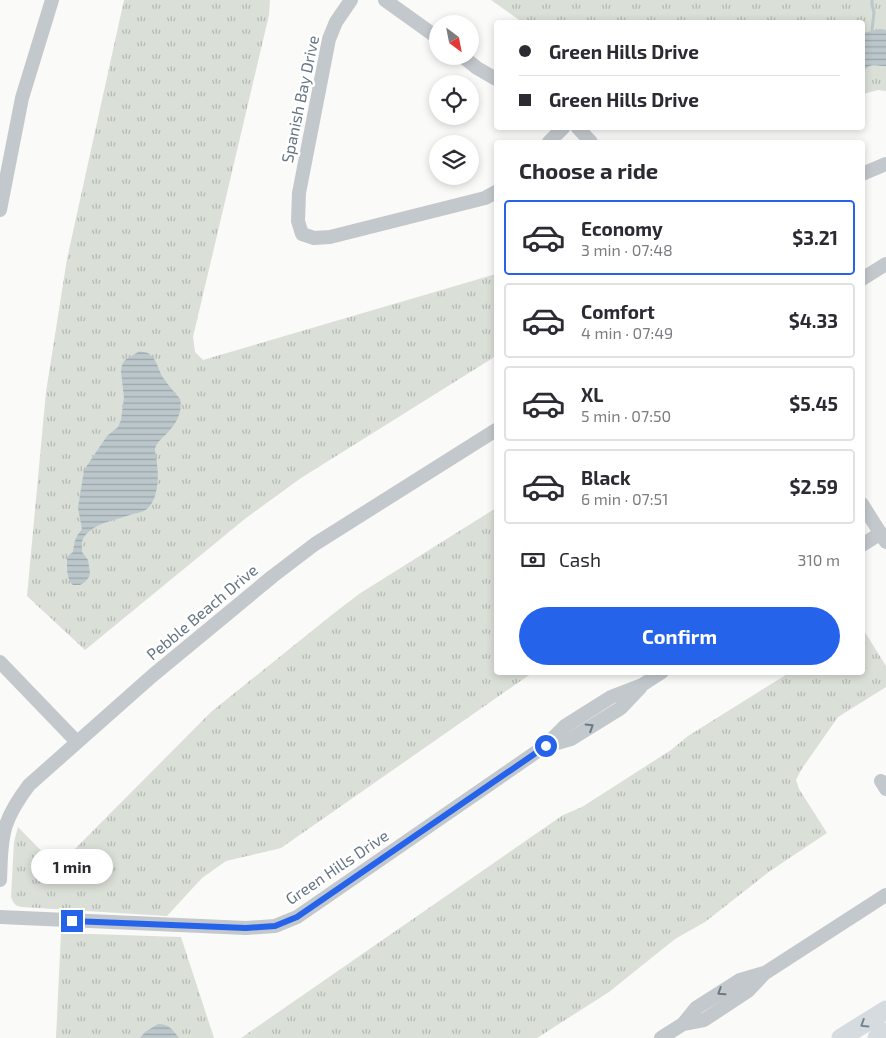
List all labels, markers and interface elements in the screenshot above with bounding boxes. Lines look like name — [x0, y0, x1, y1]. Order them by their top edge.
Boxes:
north arrow — [429, 15, 479, 65]
map controls — [429, 15, 479, 185]
street label: Spanish Bay Drive — [277, 34, 322, 164]
text: Green Hills Drive — [549, 40, 699, 63]
button: locate — [429, 75, 479, 125]
text: Green Hills Drive — [549, 88, 699, 111]
button: layers — [429, 135, 479, 185]
text: Choose a ride — [519, 157, 658, 183]
icon: car — [521, 215, 566, 260]
text: Economy — [581, 217, 663, 240]
text: $3.21 — [792, 226, 838, 249]
text: 3 min · 07:48 — [581, 240, 673, 259]
icon: car — [521, 298, 566, 343]
text: Comfort — [581, 300, 655, 323]
text: $4.33 — [789, 309, 838, 332]
text: 4 min · 07:49 — [581, 323, 673, 342]
icon: car — [521, 381, 566, 426]
text: XL — [581, 383, 603, 406]
text: $5.45 — [789, 392, 838, 415]
text: 5 min · 07:50 — [581, 406, 671, 425]
icon: car — [521, 464, 566, 509]
text: Black — [581, 466, 631, 489]
text: $2.59 — [790, 475, 838, 498]
text: 6 min · 07:51 — [581, 489, 668, 508]
icon: cash — [519, 546, 547, 574]
text: Cash — [559, 548, 601, 571]
text: 310 m — [798, 550, 840, 569]
street label: Pebble Beach Drive — [142, 560, 261, 664]
button: Confirm — [519, 607, 840, 665]
one-way arrow — [584, 724, 593, 733]
route start — [535, 735, 557, 757]
street label: Green Hills Drive — [282, 825, 392, 908]
callout: 1 min — [31, 848, 113, 884]
text: 1 min — [53, 857, 91, 876]
route end — [61, 910, 83, 932]
one-way arrow — [717, 986, 727, 995]
one-way arrow — [860, 1018, 869, 1027]

